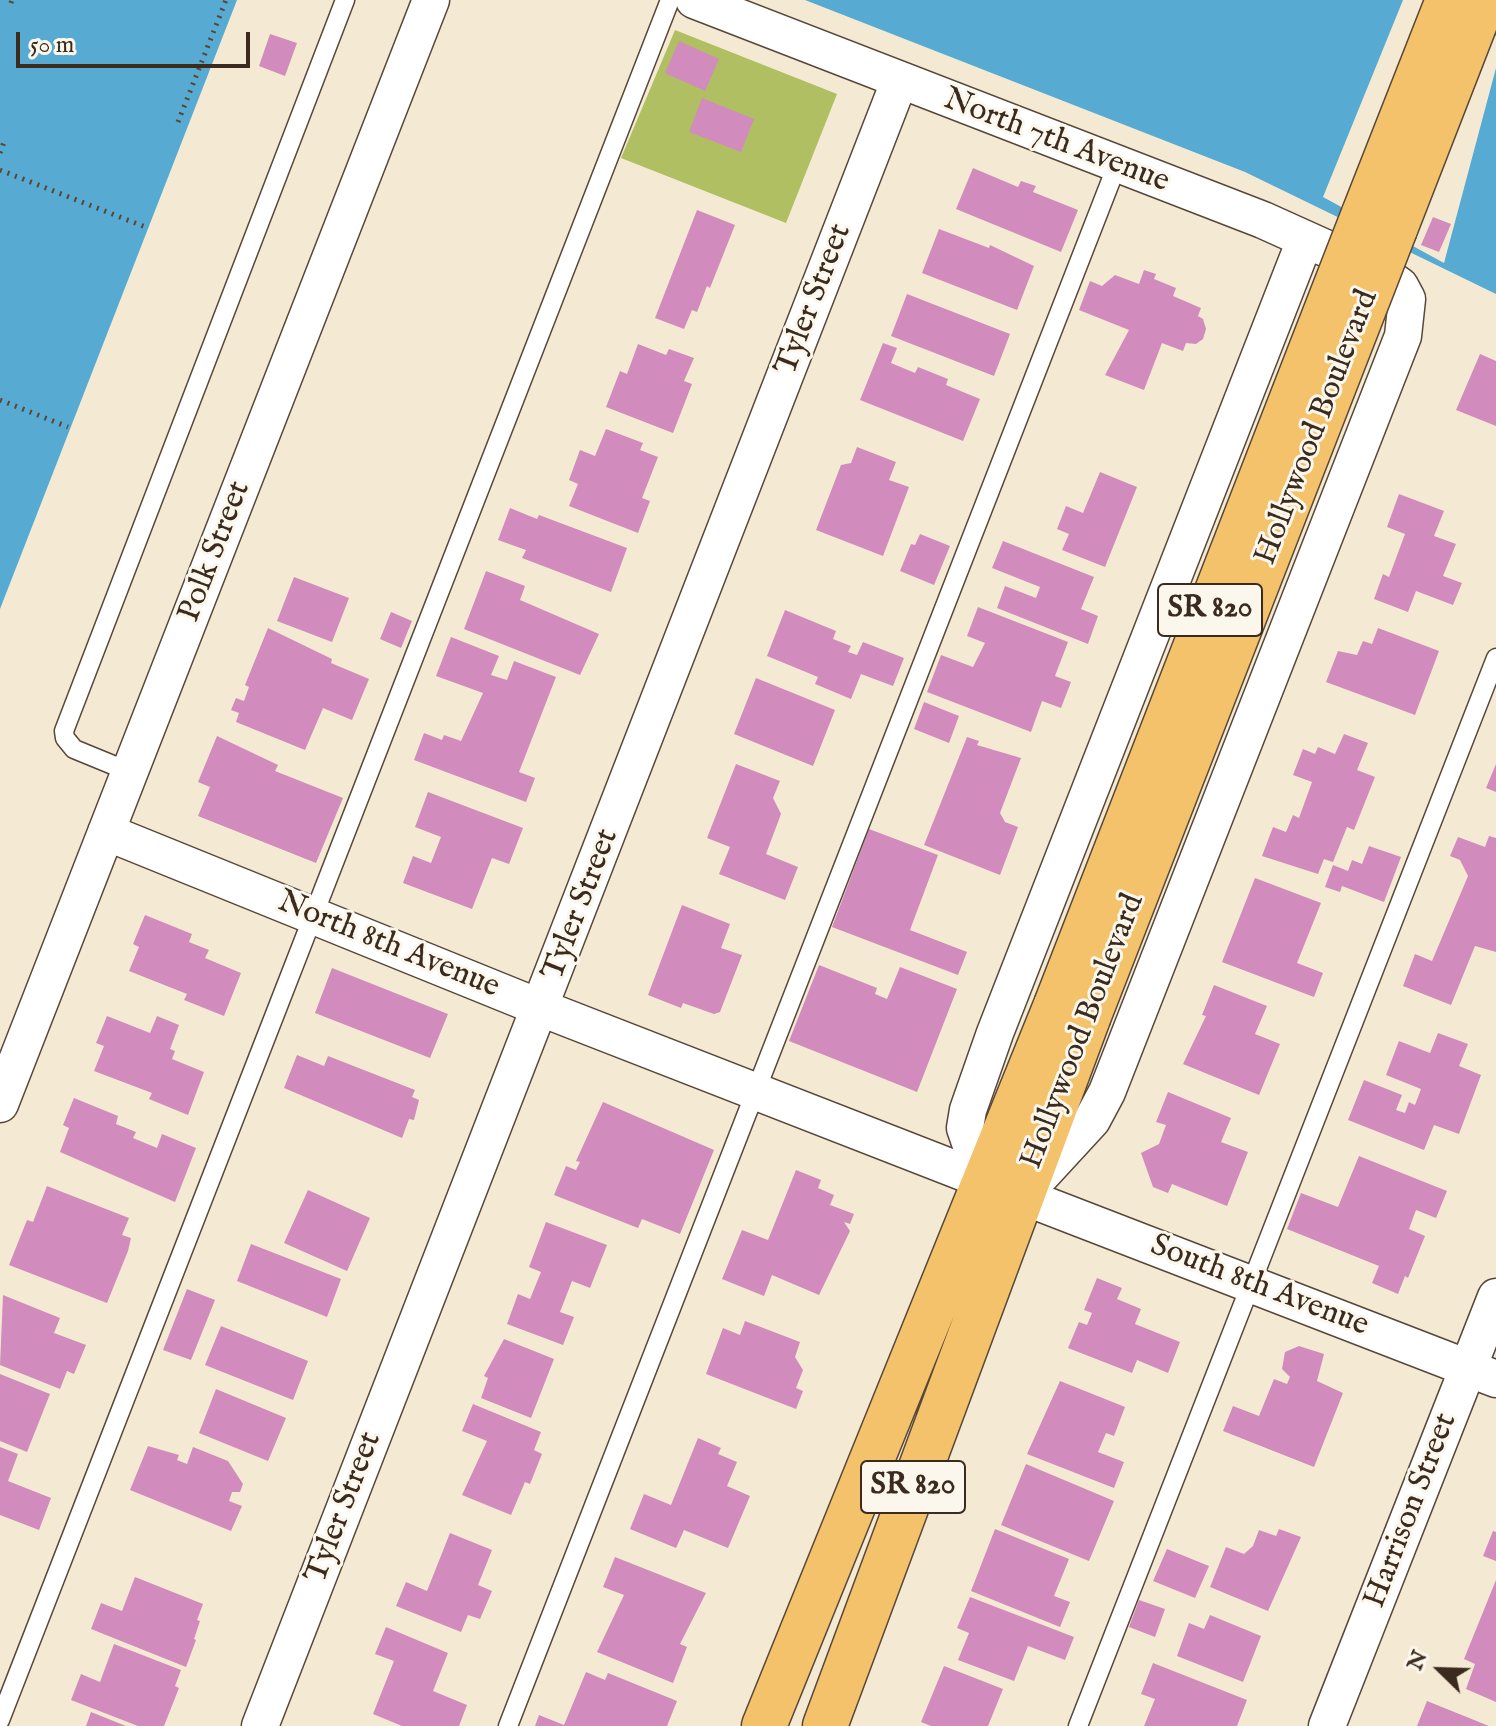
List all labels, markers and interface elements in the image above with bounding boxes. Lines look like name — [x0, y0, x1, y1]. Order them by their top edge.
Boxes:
scale bar — [20, 16, 254, 66]
text: 50 m — [30, 30, 74, 61]
street label: North 7th Avenue — [938, 81, 1174, 203]
street label: Tyler Street — [769, 219, 861, 381]
street label: Hollywood Boulevard — [1248, 285, 1388, 571]
street label: Polk Street — [172, 476, 260, 628]
road number: SR 820 — [1158, 584, 1262, 636]
street label: Tyler Street — [536, 824, 628, 986]
street label: North 8th Avenue — [271, 884, 505, 1008]
street label: Hollywood Boulevard — [1014, 889, 1154, 1175]
street label: South 8th Avenue — [1145, 1228, 1373, 1346]
street label: Harrison Street — [1357, 1408, 1467, 1614]
street label: Tyler Street — [299, 1427, 391, 1589]
road number: SR 820 — [861, 1461, 965, 1513]
north arrow — [1400, 1630, 1480, 1710]
text: N — [1401, 1646, 1435, 1675]

